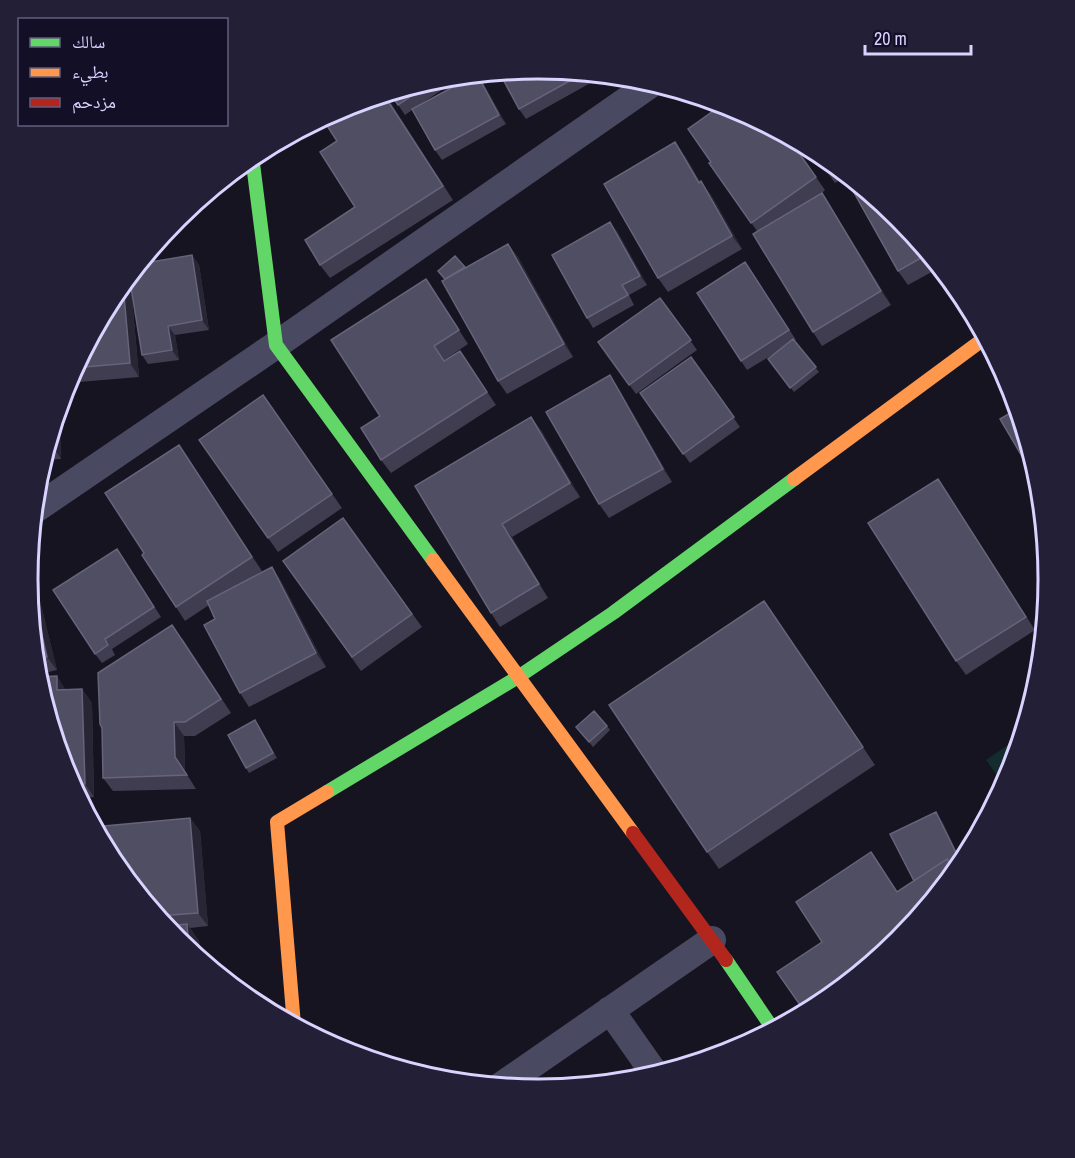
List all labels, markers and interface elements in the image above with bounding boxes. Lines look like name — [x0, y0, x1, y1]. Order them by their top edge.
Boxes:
legend — [18, 18, 228, 126]
scale bar — [865, 18, 972, 56]
text: 20 m — [874, 26, 907, 51]
text: سالك — [72, 29, 105, 54]
text: بطيء — [72, 59, 109, 87]
text: مزدحم — [72, 89, 116, 114]

